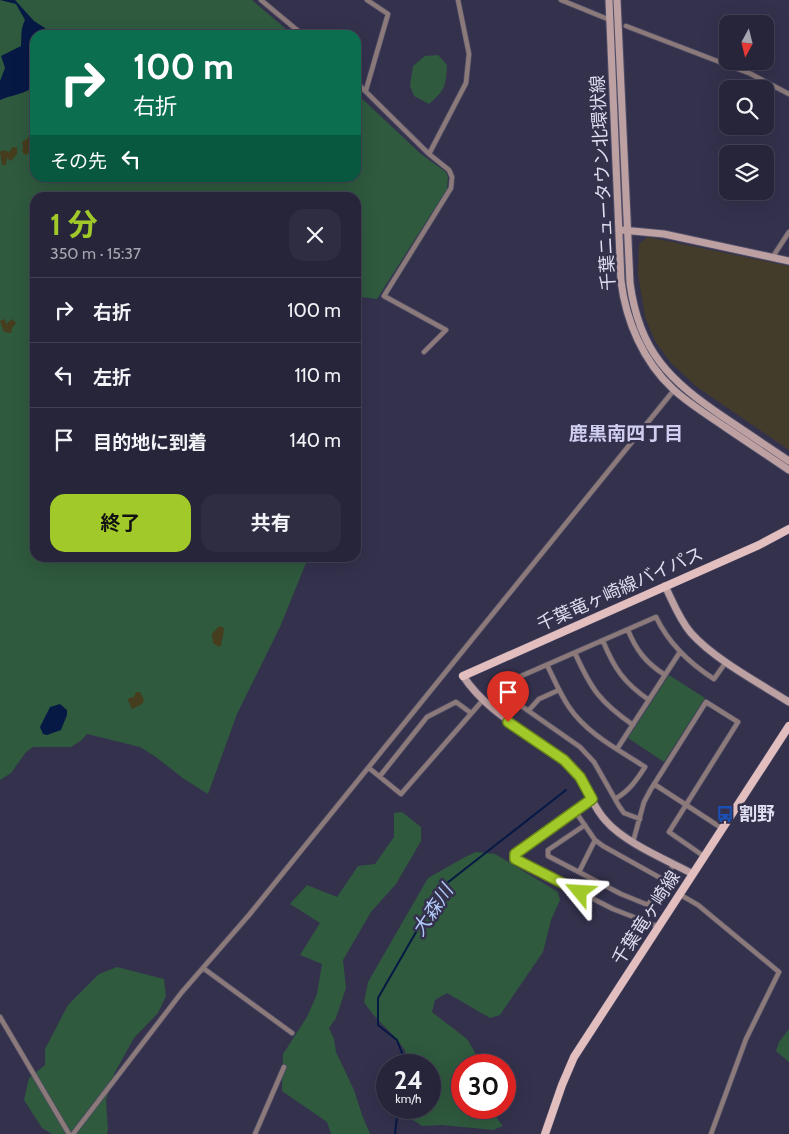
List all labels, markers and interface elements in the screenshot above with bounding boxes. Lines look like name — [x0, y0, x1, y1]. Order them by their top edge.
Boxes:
north arrow — [719, 15, 774, 70]
map controls — [719, 15, 774, 200]
text: 100 m — [133, 45, 234, 88]
icon: right — [50, 50, 115, 115]
street label: 千葉ニュータウン北環状線 — [586, 75, 620, 291]
button: search — [719, 80, 774, 135]
text: 右折 — [133, 93, 177, 120]
icon: left — [117, 145, 145, 173]
button: layers — [719, 145, 774, 200]
text: その先 — [50, 150, 107, 173]
text: 1 分 — [50, 206, 98, 243]
button: close — [289, 209, 341, 261]
text: 350 m · 15:37 — [50, 244, 141, 263]
icon: right — [50, 296, 78, 324]
text: 100 m — [287, 299, 341, 322]
text: 右折 — [93, 301, 131, 324]
icon: left — [50, 361, 78, 389]
text: 110 m — [294, 364, 341, 387]
text: 左折 — [93, 366, 131, 389]
district label: 鹿黒南四丁目 — [569, 422, 683, 445]
icon: arrive — [50, 426, 78, 454]
text: 140 m — [290, 429, 341, 452]
text: 目的地に到着 — [93, 431, 207, 454]
button: 終了 — [50, 494, 191, 552]
button: 共有 — [201, 494, 341, 552]
street label: 千葉竜ヶ崎線バイパス — [533, 542, 707, 636]
pin — [487, 671, 529, 722]
icon: arrive — [494, 678, 522, 706]
place label: 割野 — [739, 803, 775, 825]
bus stop icon: 割野 — [715, 804, 735, 824]
position arrow — [553, 865, 605, 917]
street label: 千葉竜ヶ崎線 — [607, 867, 685, 969]
water label: 大森川 — [407, 879, 459, 940]
speed limit sign: 30 — [451, 1054, 516, 1119]
text: 24 — [394, 1065, 423, 1095]
text: km/h — [395, 1091, 422, 1106]

